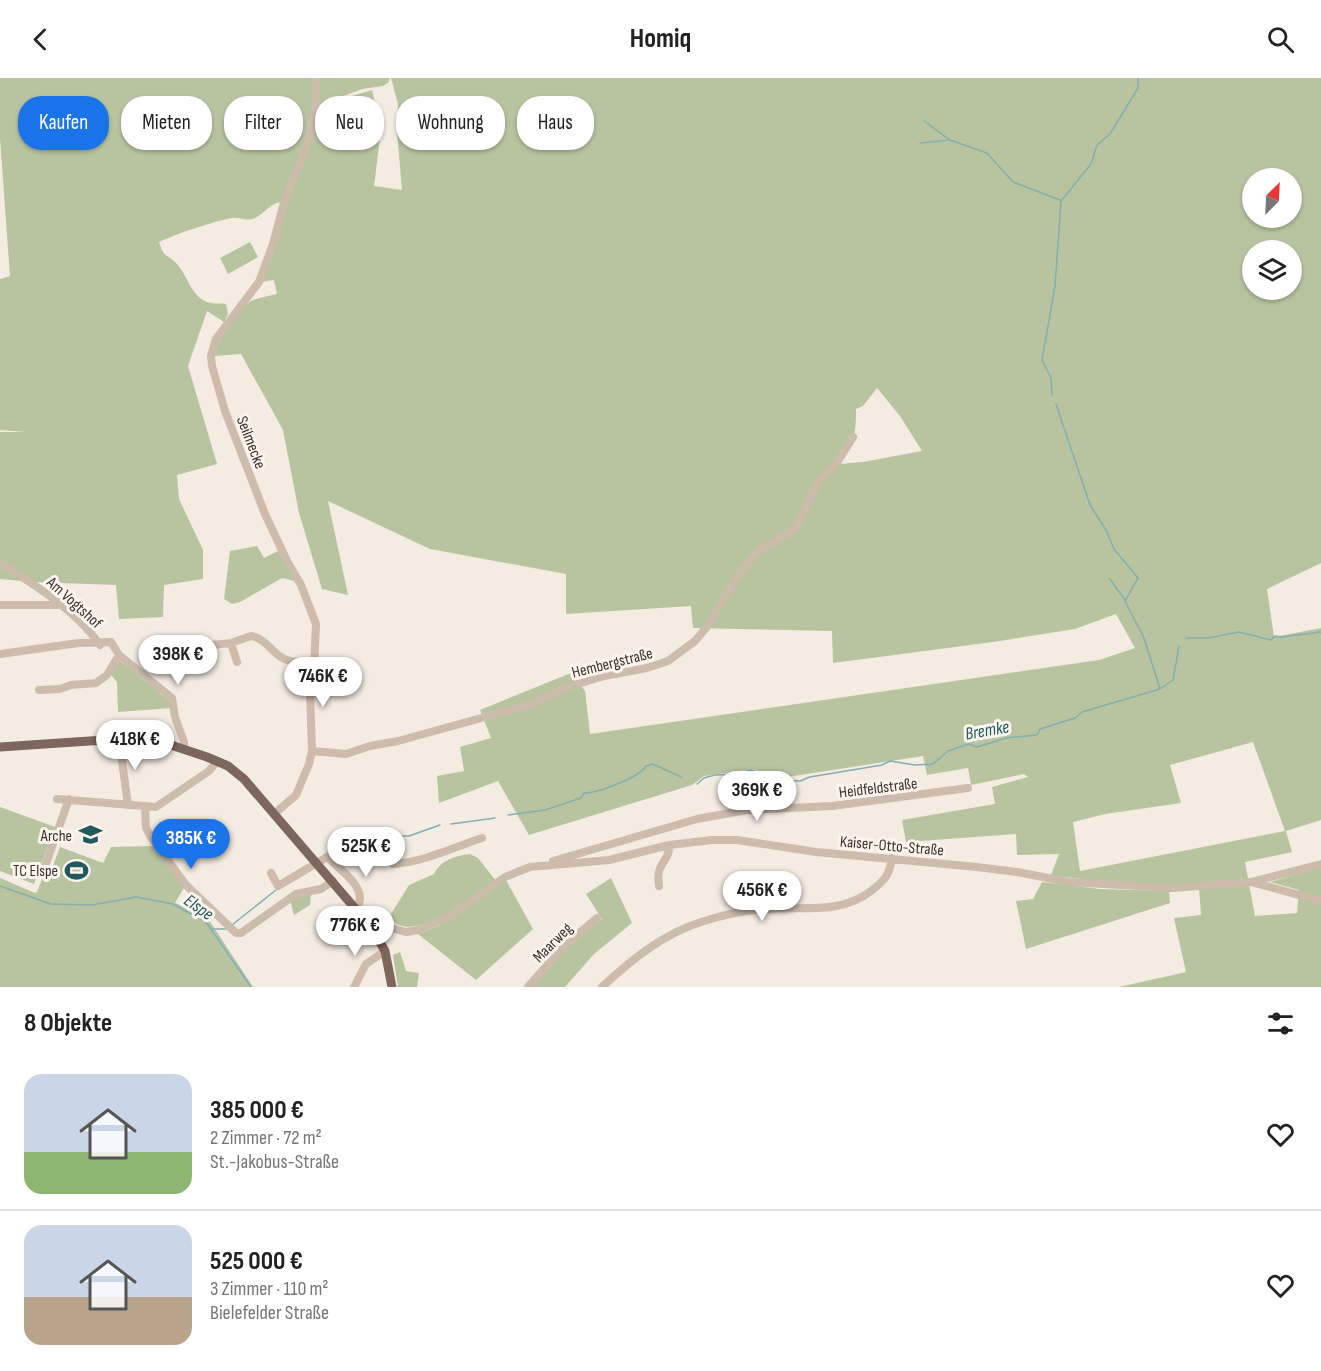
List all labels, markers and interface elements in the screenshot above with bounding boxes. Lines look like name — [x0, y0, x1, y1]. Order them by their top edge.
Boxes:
icon: back — [24, 23, 57, 56]
text: Homiq — [630, 23, 691, 55]
icon: search — [1264, 23, 1297, 56]
chip: Kaufen — [18, 96, 109, 150]
chip: Mieten — [121, 96, 212, 150]
chip: Filter — [224, 96, 303, 150]
chip: Neu — [315, 96, 384, 150]
chip: Wohnung — [396, 96, 505, 150]
chip: Haus — [517, 96, 594, 150]
north arrow — [1242, 168, 1302, 228]
map controls — [1242, 168, 1302, 300]
button: layers — [1242, 240, 1302, 300]
street label: Seilmecke — [232, 414, 269, 471]
street label: Am Vogtshof — [42, 573, 106, 633]
pin: 398K € — [129, 635, 227, 686]
text: 398K € — [152, 642, 204, 666]
street label: Hembergstraße — [570, 644, 655, 683]
pin: 746K € — [274, 657, 372, 708]
text: 746K € — [298, 664, 348, 688]
water label: Bremke — [963, 716, 1011, 745]
pin: 418K € — [86, 720, 184, 771]
text: 418K € — [110, 727, 160, 751]
pin: 369K € — [708, 771, 806, 822]
street label: Heidfeldstraße — [838, 774, 918, 803]
text: 369K € — [732, 778, 782, 802]
pin: 385K € — [142, 819, 240, 870]
school or university icon: Arche — [77, 822, 103, 848]
text: 385K € — [166, 826, 216, 850]
place label: Arche — [40, 827, 72, 846]
pin: 525K € — [317, 827, 415, 878]
street label: Kaiser-Otto-Straße — [839, 832, 945, 860]
text: 525K € — [341, 834, 391, 858]
sports icon: TC Elspe — [63, 857, 89, 883]
place label: TC Elspe — [13, 862, 58, 881]
pin: 456K € — [713, 871, 811, 922]
text: 456K € — [737, 878, 787, 902]
water label: Elspe — [180, 890, 217, 925]
pin: 776K € — [306, 906, 404, 957]
text: 776K € — [330, 913, 380, 937]
street label: Maarweg — [529, 919, 577, 967]
icon: filters — [1264, 1007, 1297, 1040]
text: 8 Objekte — [24, 1008, 112, 1039]
text: 385 000 € — [210, 1095, 304, 1126]
icon: home — [72, 1098, 144, 1170]
icon: heart — [1264, 1118, 1297, 1151]
text: 2 Zimmer · 72 m² — [210, 1126, 322, 1150]
text: St.-Jakobus-Straße — [210, 1150, 339, 1174]
text: 525 000 € — [210, 1246, 303, 1277]
icon: home — [72, 1249, 144, 1321]
icon: heart — [1264, 1269, 1297, 1302]
text: 3 Zimmer · 110 m² — [210, 1277, 329, 1301]
text: Bielefelder Straße — [210, 1301, 329, 1325]

